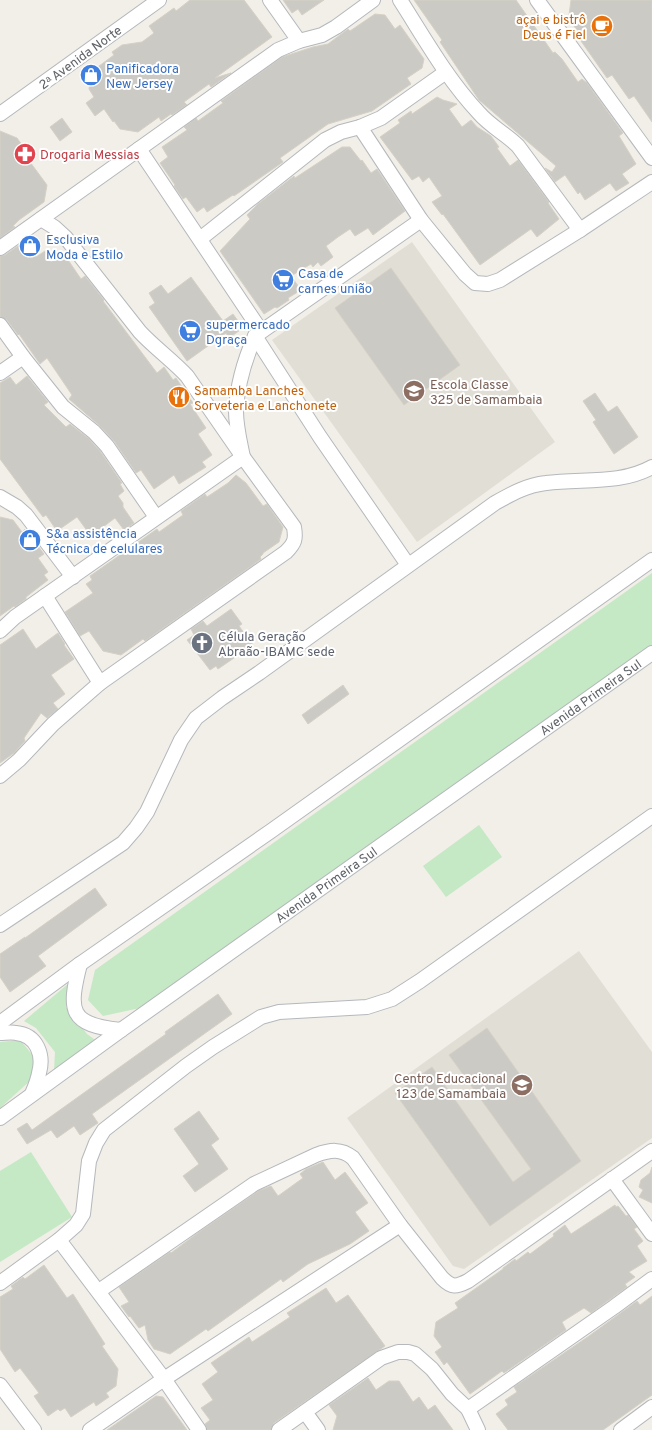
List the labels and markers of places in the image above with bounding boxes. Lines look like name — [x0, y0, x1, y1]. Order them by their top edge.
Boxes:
place label: açai e bistrô Deus é Fiel — [516, 13, 586, 44]
cafe icon: açai e bistrô Deus é Fiel — [589, 13, 615, 39]
shop icon: Panificadora New Jersey — [78, 62, 104, 88]
place label: Panificadora New Jersey — [106, 62, 179, 93]
pharmacy icon: Drogaria Messias — [12, 141, 38, 167]
place label: Drogaria Messias — [40, 148, 140, 164]
shop icon: Esclusiva Moda e Estilo — [17, 233, 43, 259]
place label: Esclusiva Moda e Estilo — [46, 233, 123, 264]
supermarket icon: Casa de carnes união — [270, 267, 296, 293]
place label: Casa de carnes união — [298, 267, 372, 298]
supermarket icon: supermercado Dgraça — [177, 318, 203, 344]
place label: supermercado Dgraça — [206, 318, 290, 349]
school or university icon: Escola Classe 325 de Samambaia — [401, 378, 427, 404]
place label: Escola Classe 325 de Samambaia — [430, 378, 542, 409]
restaurant icon: Samamba Lanches Sorveteria e Lanchonete — [166, 384, 192, 410]
place label: Samamba Lanches Sorveteria e Lanchonete — [194, 384, 337, 415]
shop icon: S&a assistência Técnica de celulares — [17, 527, 43, 553]
place label: S&a assistência Técnica de celulares — [46, 527, 163, 558]
church icon: Célula Geração Abraão-IBAMC sede — [189, 630, 215, 656]
place label: Célula Geração Abraão-IBAMC sede — [218, 630, 335, 661]
place label: Centro Educacional 123 de Samambaia — [394, 1072, 506, 1103]
school or university icon: Centro Educacional 123 de Samambaia — [509, 1072, 535, 1098]

